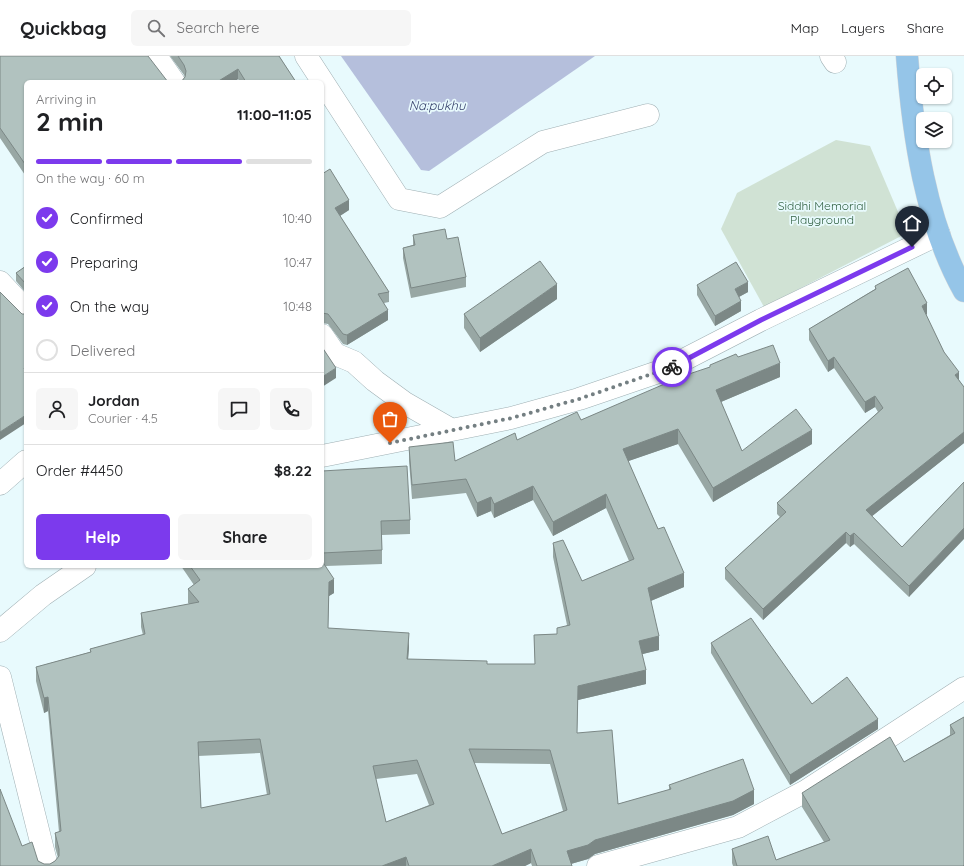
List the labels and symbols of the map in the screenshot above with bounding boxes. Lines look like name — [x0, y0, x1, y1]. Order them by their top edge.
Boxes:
water label: Na:pukhu — [409, 97, 466, 113]
park label: Siddhi Memorial Playground — [778, 198, 866, 227]
pin — [895, 206, 929, 247]
courier — [652, 347, 692, 387]
pin — [373, 402, 407, 443]

